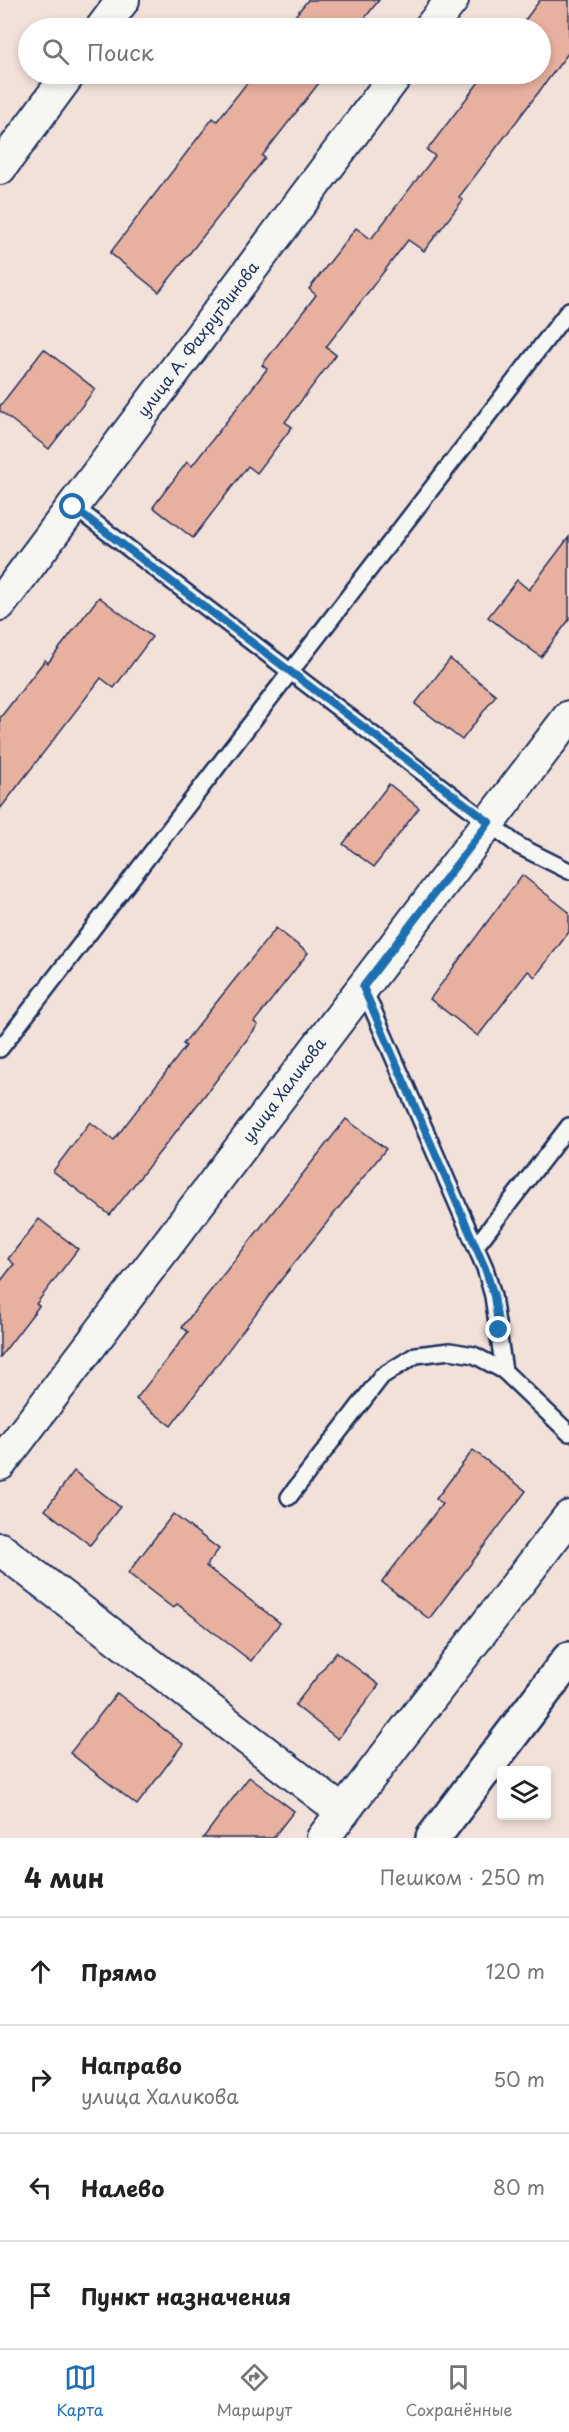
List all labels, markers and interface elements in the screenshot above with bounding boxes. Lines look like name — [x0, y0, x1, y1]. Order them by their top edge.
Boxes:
search box — [18, 18, 551, 84]
icon: search — [39, 35, 72, 68]
text: Поиск — [87, 35, 154, 68]
street label: улица А. Фахрутдинова — [131, 256, 264, 421]
route start — [59, 493, 85, 519]
street label: улица Халикова — [236, 1032, 331, 1147]
route end — [485, 1316, 511, 1342]
map controls — [497, 1766, 551, 1820]
button: layers — [497, 1766, 551, 1820]
text: 4 мин — [24, 1858, 105, 1897]
text: Пешком · 250 m — [380, 1862, 545, 1892]
icon: ahead — [24, 1955, 57, 1988]
text: Прямо — [81, 1955, 156, 1988]
text: 120 m — [486, 1956, 545, 1986]
text: Направо — [81, 2048, 182, 2081]
icon: right — [24, 2063, 57, 2096]
text: 50 m — [493, 2064, 545, 2094]
text: улица Халикова — [81, 2081, 239, 2111]
icon: left — [24, 2171, 57, 2204]
text: Налево — [81, 2171, 164, 2204]
text: 80 m — [493, 2172, 545, 2202]
icon: arrive — [24, 2279, 57, 2312]
text: Пункт назначения — [81, 2279, 291, 2312]
tab: Карта — [57, 2361, 104, 2421]
tab: Маршрут — [217, 2361, 292, 2421]
tab: Сохранённые — [405, 2361, 512, 2421]

